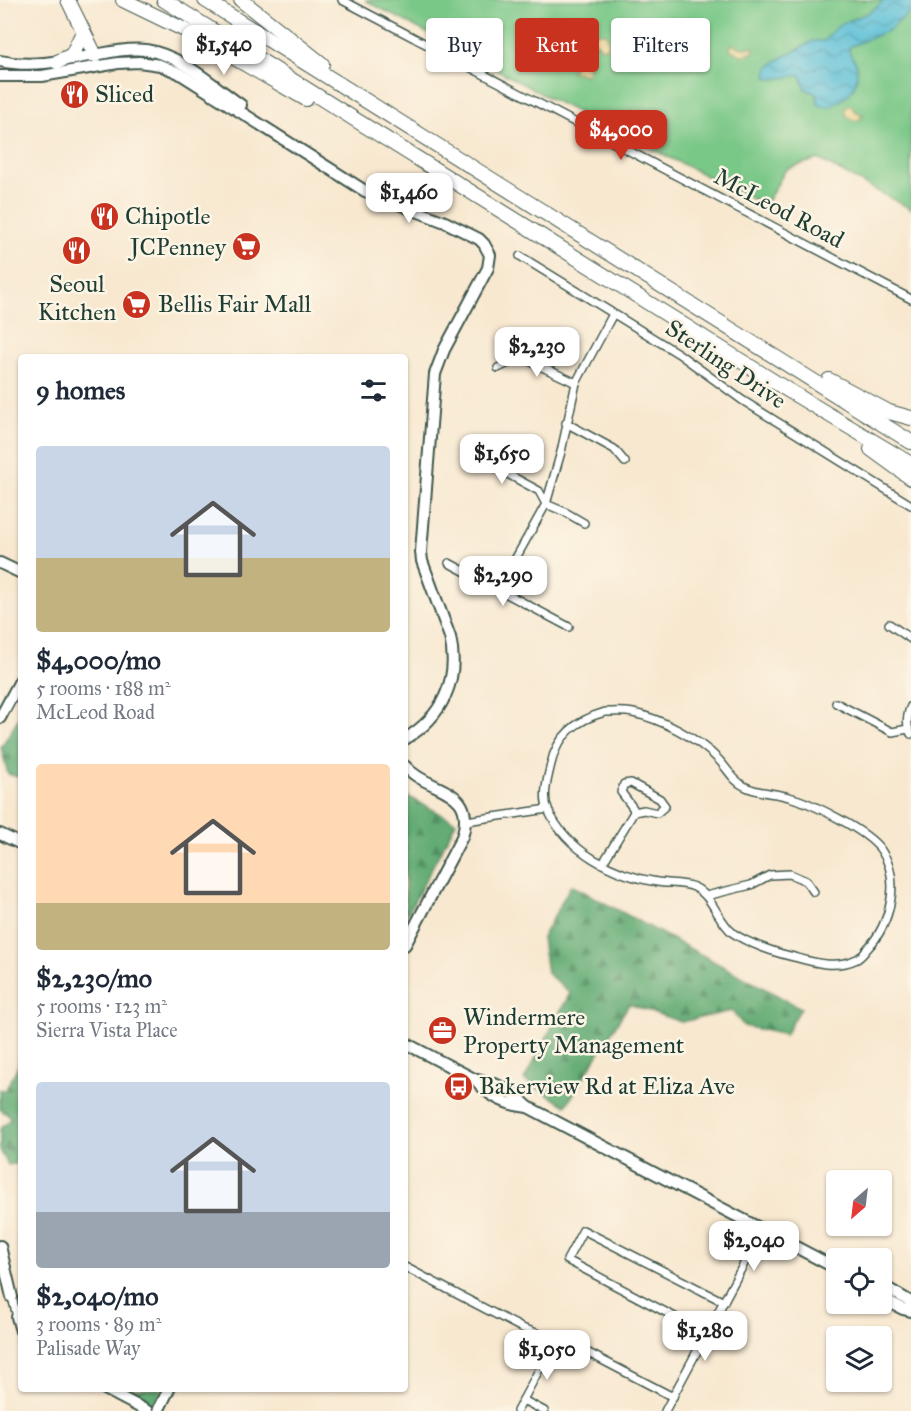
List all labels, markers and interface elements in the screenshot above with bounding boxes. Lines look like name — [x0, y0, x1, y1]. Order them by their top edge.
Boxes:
chip: Buy — [426, 18, 503, 72]
chip: Rent — [515, 18, 599, 72]
chip: Filters — [611, 18, 710, 72]
pin: $1,540 — [175, 25, 273, 76]
text: $1,540 — [196, 32, 252, 56]
restaurant icon: Sliced — [58, 78, 90, 110]
place label: Sliced — [95, 79, 154, 109]
pin: $4,000 — [572, 110, 670, 161]
text: $4,000 — [589, 117, 653, 141]
street label: McLeod Road — [709, 161, 849, 255]
pin: $1,460 — [360, 173, 458, 224]
text: $1,460 — [380, 180, 438, 204]
restaurant icon: Chipotle — [88, 200, 120, 232]
place label: Chipotle — [125, 201, 211, 231]
supermarket icon: JCPenney — [231, 231, 263, 263]
place label: JCPenney — [127, 232, 227, 262]
restaurant icon: Seoul Kitchen — [61, 235, 93, 267]
place label: Seoul Kitchen — [38, 269, 116, 327]
supermarket icon: Bellis Fair Mall — [121, 288, 153, 320]
place label: Bellis Fair Mall — [158, 289, 312, 319]
street label: Sterling Drive — [660, 313, 792, 415]
pin: $2,230 — [488, 327, 586, 378]
text: $2,230 — [509, 334, 565, 358]
text: 9 homes — [36, 374, 125, 406]
icon: filters — [357, 374, 390, 407]
pin: $1,650 — [453, 434, 551, 485]
text: $1,650 — [474, 441, 530, 465]
icon: home — [159, 485, 267, 593]
pin: $2,290 — [454, 556, 552, 607]
text: $2,290 — [473, 563, 533, 587]
text: $4,000/mo — [36, 644, 161, 676]
text: 5 rooms · 188 m² — [36, 676, 171, 700]
text: McLeod Road — [36, 700, 155, 724]
icon: home — [159, 803, 267, 911]
text: $2,230/mo — [36, 962, 152, 994]
text: 5 rooms · 123 m² — [36, 994, 167, 1018]
place label: Windermere Property Management — [463, 1002, 685, 1060]
office icon: Windermere Property Management — [426, 1015, 458, 1047]
text: Sierra Vista Place — [36, 1018, 178, 1042]
bus stop icon: Bakerview Rd at Eliza Ave — [442, 1070, 474, 1102]
place label: Bakerview Rd at Eliza Ave — [479, 1071, 735, 1101]
icon: home — [159, 1121, 267, 1229]
north arrow — [826, 1170, 892, 1236]
map controls — [826, 1170, 892, 1392]
pin: $2,040 — [705, 1221, 803, 1272]
text: $2,040 — [723, 1228, 785, 1252]
button: locate — [826, 1248, 892, 1314]
text: $2,040/mo — [36, 1280, 158, 1312]
pin: $1,280 — [656, 1311, 754, 1362]
text: 3 rooms · 89 m² — [36, 1312, 161, 1336]
text: $1,280 — [676, 1318, 734, 1342]
button: layers — [826, 1326, 892, 1392]
pin: $1,050 — [498, 1330, 596, 1381]
text: Palisade Way — [36, 1336, 140, 1360]
text: $1,050 — [518, 1337, 576, 1361]

